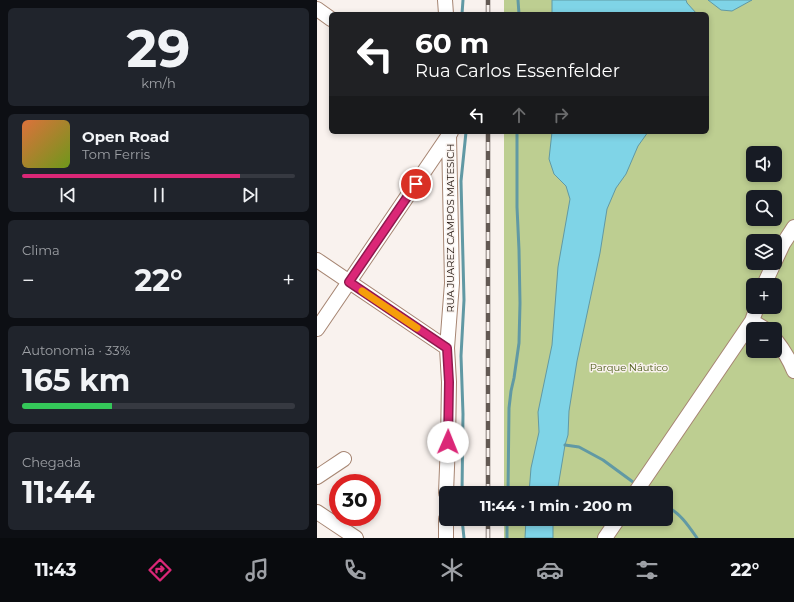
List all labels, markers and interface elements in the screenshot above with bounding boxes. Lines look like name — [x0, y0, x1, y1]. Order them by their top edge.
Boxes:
text: 29 — [127, 17, 190, 80]
text: 60 m — [415, 26, 489, 60]
icon: left — [349, 28, 401, 80]
text: Rua Carlos Essenfelder — [415, 60, 620, 82]
text: km/h — [141, 75, 176, 91]
icon: left — [466, 104, 488, 126]
icon: ahead — [508, 104, 530, 126]
icon: right — [550, 104, 572, 126]
text: Open Road — [82, 127, 170, 146]
street label: RUA JUAREZ CAMPOS MATESICH — [444, 144, 457, 312]
text: Tom Ferris — [82, 146, 150, 162]
map controls — [746, 146, 782, 358]
button: sound — [746, 146, 782, 182]
pin — [399, 167, 433, 201]
icon: arrive — [405, 173, 427, 195]
icon: previous — [57, 184, 79, 206]
icon: pause — [148, 184, 170, 206]
icon: next — [239, 184, 261, 206]
button: search — [746, 190, 782, 226]
button: layers — [746, 234, 782, 270]
text: Clima — [22, 242, 60, 258]
text: 22° — [135, 262, 182, 299]
text: − — [22, 267, 35, 294]
text: + — [282, 267, 295, 294]
button: + — [746, 278, 782, 314]
button: − — [746, 322, 782, 358]
text: Autonomia · 33% — [22, 342, 130, 358]
park label: Parque Náutico — [590, 361, 668, 374]
text: 165 km — [22, 362, 130, 399]
position arrow — [427, 421, 469, 463]
text: Chegada — [22, 454, 81, 470]
text: 11:44 — [22, 474, 95, 511]
speed limit sign: 30 — [329, 474, 381, 526]
text: 11:44 · 1 min · 200 m — [480, 496, 632, 515]
icon: directions — [146, 556, 174, 584]
icon: music — [243, 556, 271, 584]
icon: phone — [341, 556, 369, 584]
icon: climate — [438, 556, 466, 584]
icon: car — [536, 556, 564, 584]
icon: filters — [633, 556, 661, 584]
text: 11:43 — [35, 559, 76, 581]
text: 22° — [730, 559, 759, 581]

